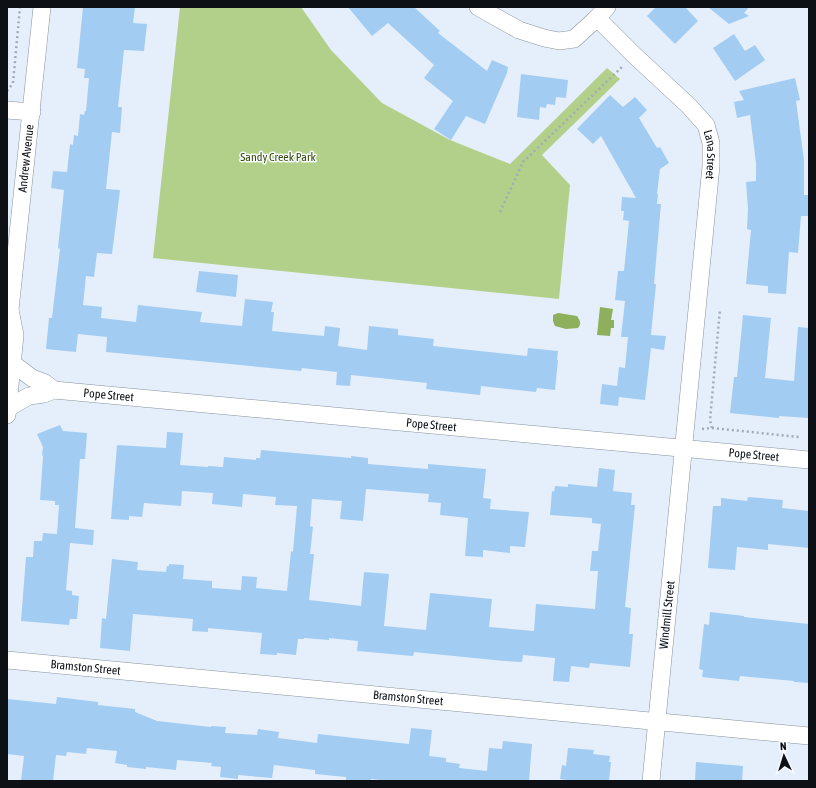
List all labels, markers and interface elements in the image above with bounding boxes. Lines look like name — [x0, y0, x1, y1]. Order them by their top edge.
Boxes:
street label: Andrew Avenue — [15, 124, 37, 193]
street label: Lana Street — [701, 128, 719, 181]
park label: Sandy Creek Park — [240, 150, 316, 164]
street label: Pope Street — [83, 386, 135, 404]
street label: Pope Street — [405, 416, 458, 434]
street label: Pope Street — [728, 446, 780, 464]
street label: Windmill Street — [656, 580, 678, 650]
street label: Bramston Street — [50, 657, 122, 678]
street label: Bramston Street — [373, 688, 444, 708]
north arrow — [764, 736, 804, 776]
text: N — [780, 740, 787, 752]

